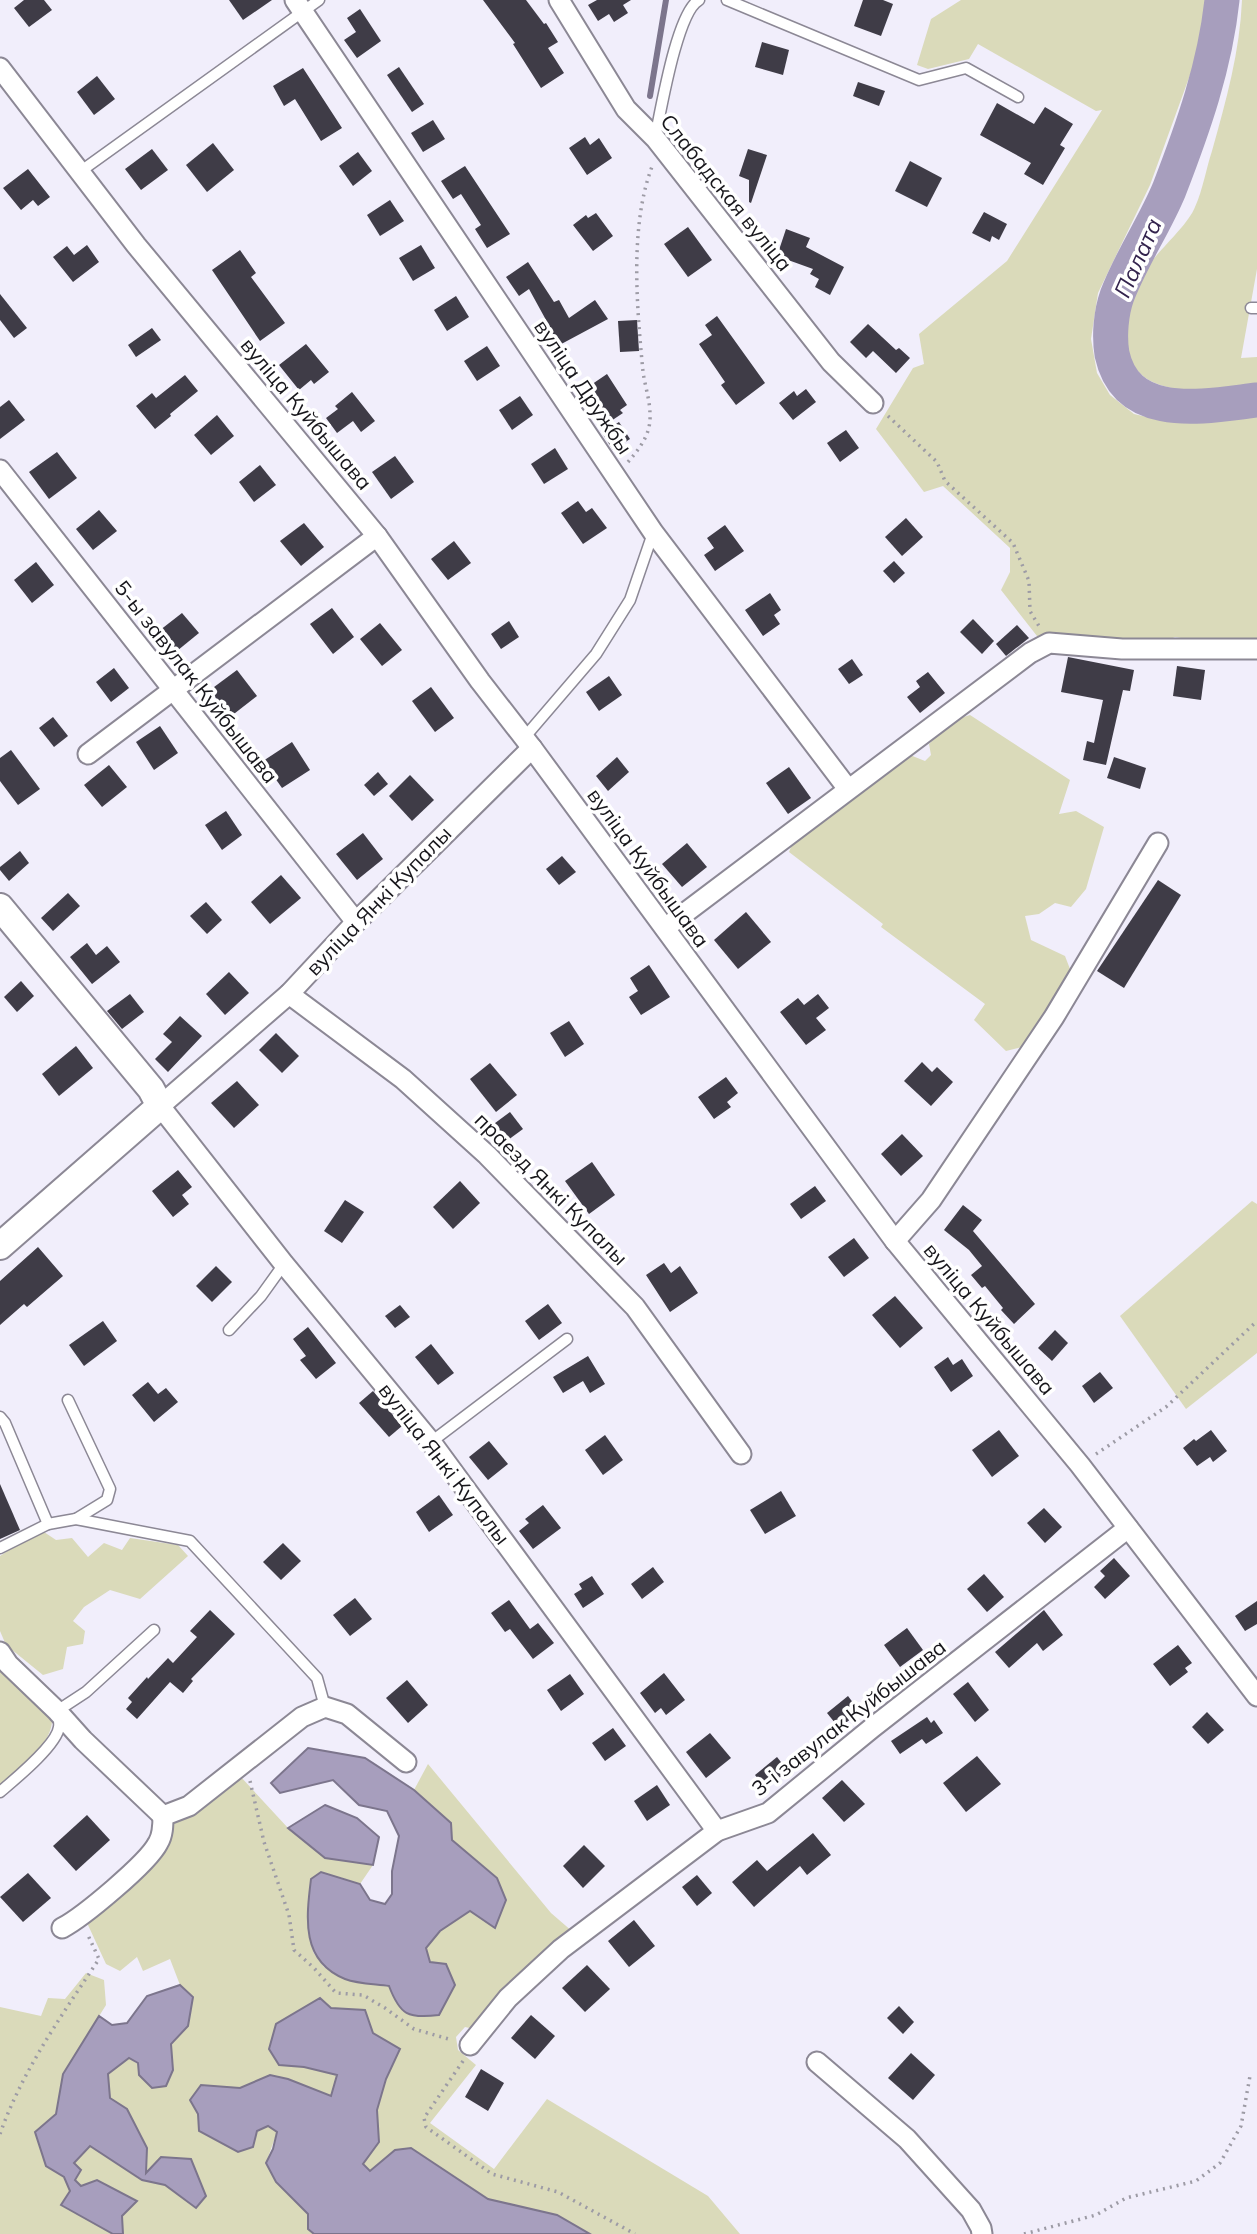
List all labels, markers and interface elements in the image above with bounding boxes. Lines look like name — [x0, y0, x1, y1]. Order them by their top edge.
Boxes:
street label: Слабадская вуліца — [655, 109, 798, 276]
water label: Палата — [1107, 214, 1168, 302]
street label: вуліца Дружбы — [529, 314, 638, 459]
street label: вуліца Куйбышава — [236, 332, 378, 495]
street label: 5-ы завулак Куйбышава — [110, 575, 284, 788]
street label: вуліца Куйбышава — [582, 783, 715, 952]
street label: вуліца Янкі Купалы — [300, 820, 456, 981]
street label: праезд Янкі Купалы — [470, 1106, 634, 1270]
street label: вуліца Куйбышава — [919, 1237, 1061, 1400]
street label: вуліца Янкі Купалы — [374, 1377, 516, 1549]
street label: 3-і завулак Куйбышава — [746, 1633, 951, 1801]

